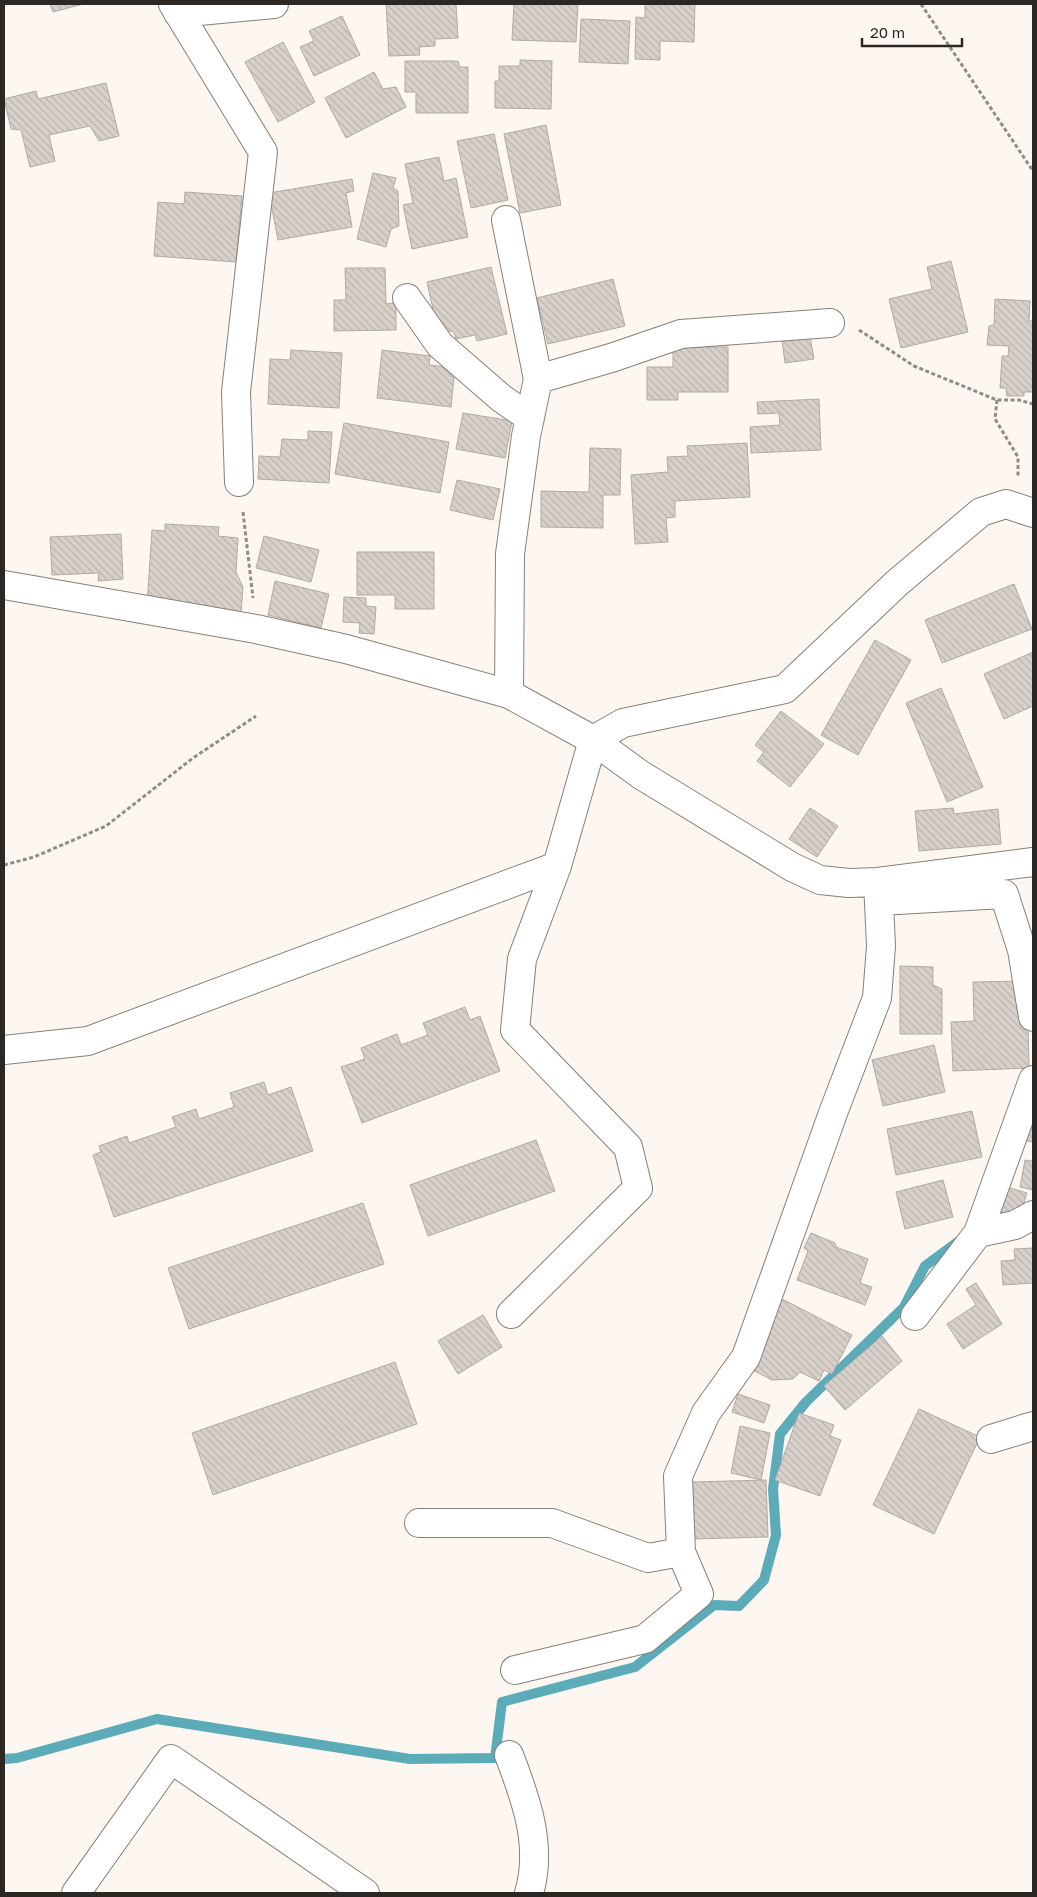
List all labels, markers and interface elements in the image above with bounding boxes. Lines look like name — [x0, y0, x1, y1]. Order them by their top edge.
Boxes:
scale bar — [862, 15, 962, 47]
text: 20 m — [870, 23, 905, 41]

